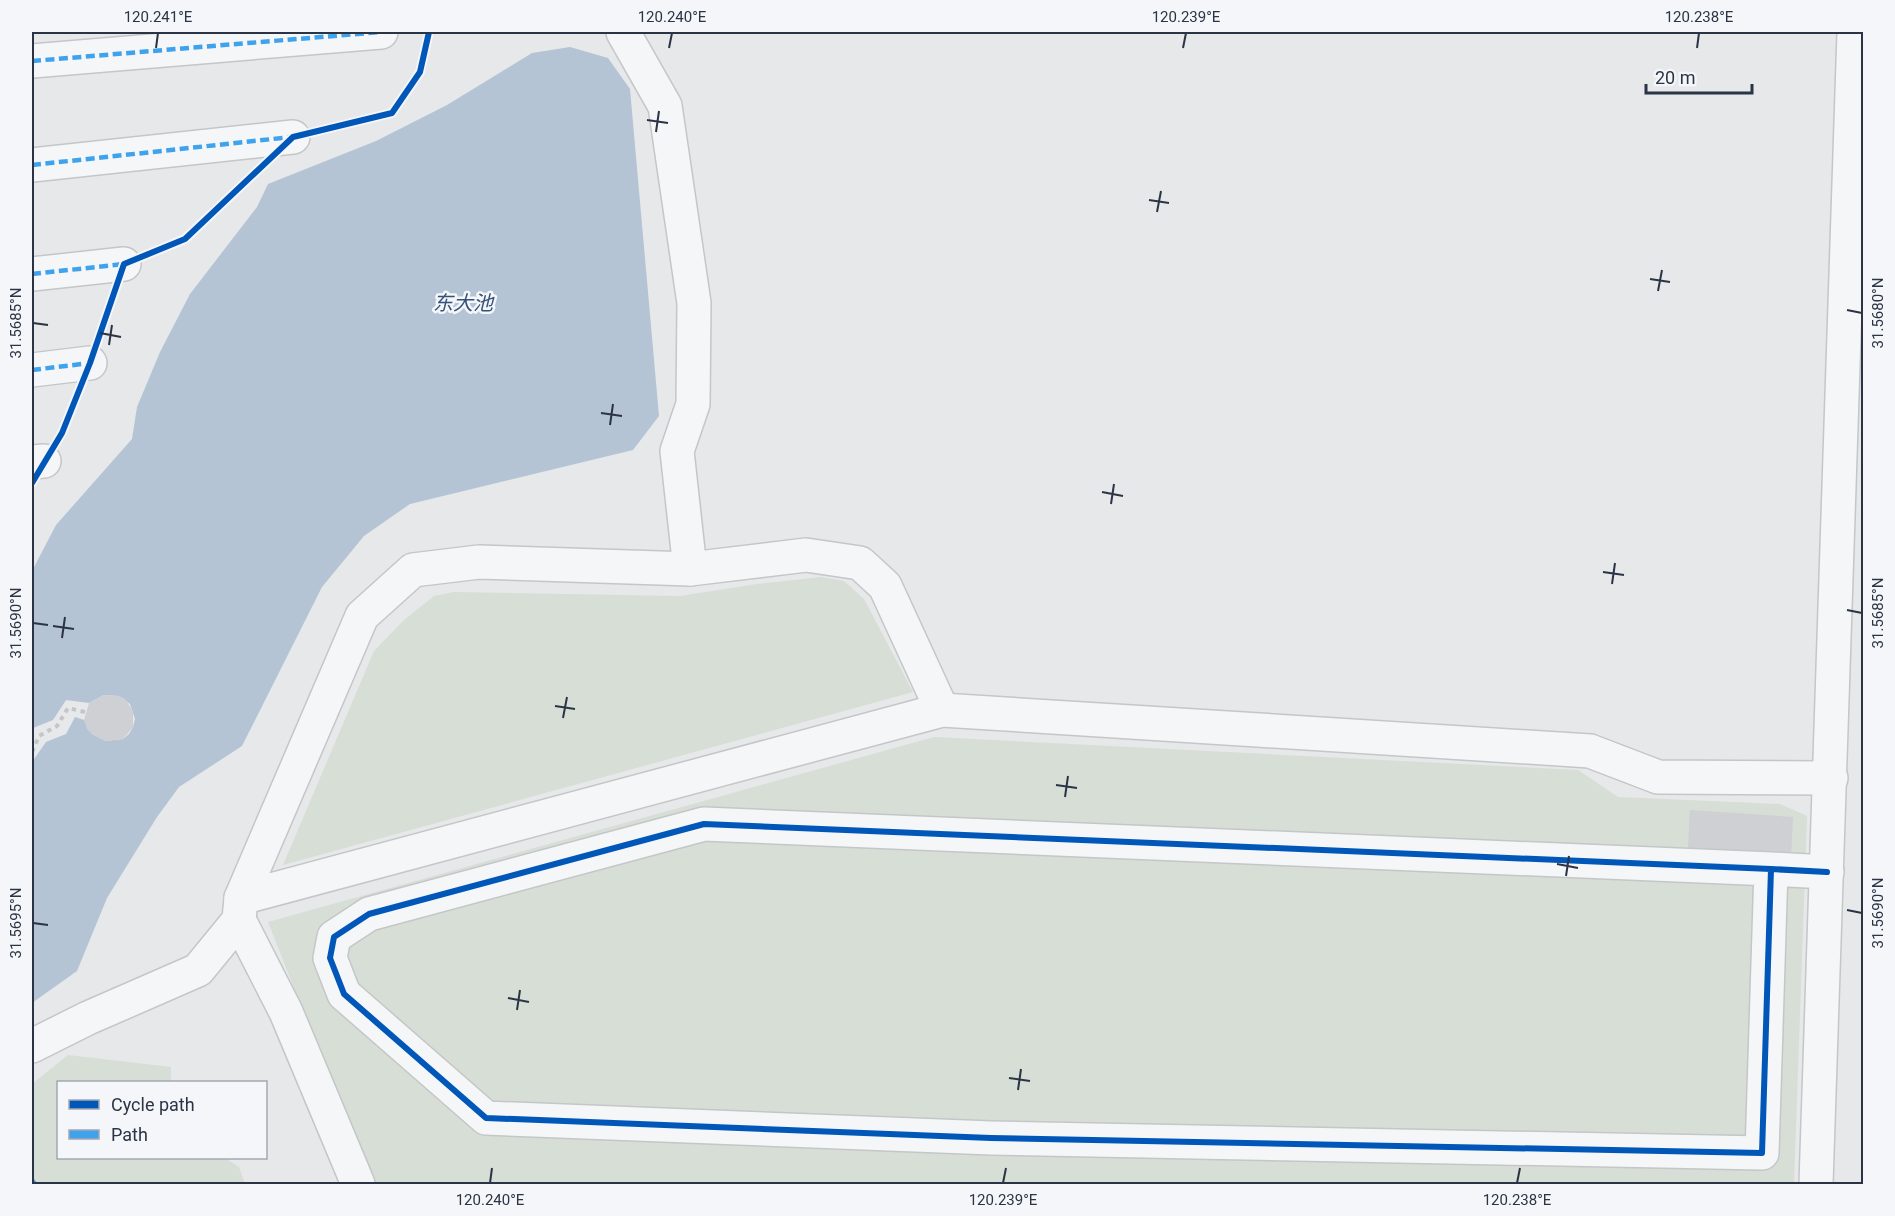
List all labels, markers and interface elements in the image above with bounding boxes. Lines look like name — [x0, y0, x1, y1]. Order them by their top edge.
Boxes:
text: 120.241°E — [124, 8, 193, 26]
text: 120.240°E — [638, 8, 707, 26]
text: 120.239°E — [1152, 8, 1221, 26]
text: 120.238°E — [1665, 8, 1734, 26]
scale bar — [1646, 57, 1752, 95]
text: 20 m — [1655, 67, 1695, 88]
text: 31.5680°N — [1869, 278, 1887, 348]
text: 31.5685°N — [7, 288, 25, 358]
water label: 东大池 — [433, 291, 495, 315]
text: 31.5685°N — [1869, 578, 1887, 648]
text: 31.5690°N — [7, 588, 25, 658]
text: 31.5690°N — [1869, 878, 1887, 948]
text: 31.5695°N — [7, 888, 25, 958]
legend — [57, 1081, 267, 1159]
text: Cycle path — [111, 1094, 195, 1115]
text: Path — [111, 1124, 148, 1145]
text: 120.240°E — [456, 1191, 525, 1209]
text: 120.239°E — [969, 1191, 1038, 1209]
text: 120.238°E — [1483, 1191, 1552, 1209]

